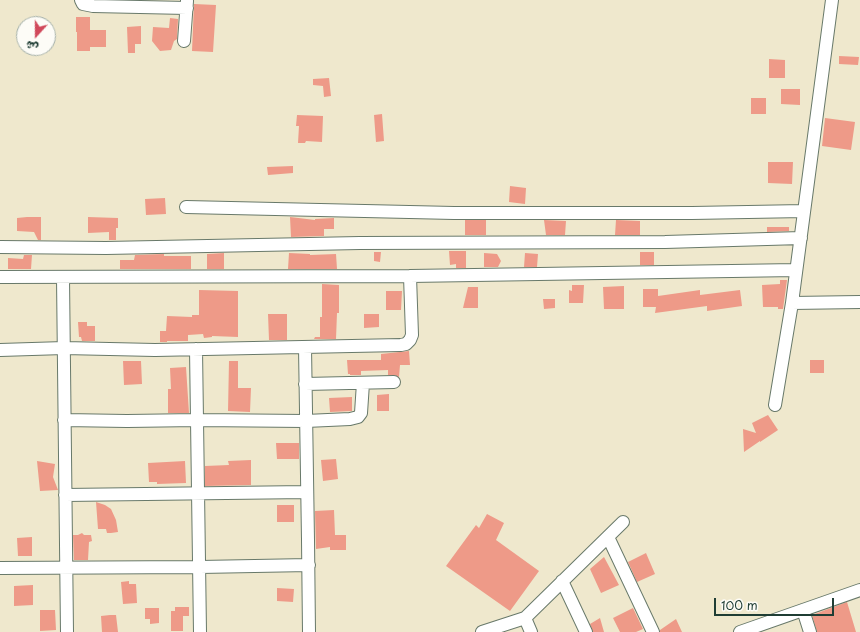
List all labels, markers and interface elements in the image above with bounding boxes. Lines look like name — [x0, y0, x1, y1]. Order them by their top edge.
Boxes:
north arrow — [16, 16, 56, 56]
text: ش — [23, 37, 41, 57]
scale bar — [716, 590, 836, 616]
text: 100 m — [721, 596, 758, 614]

